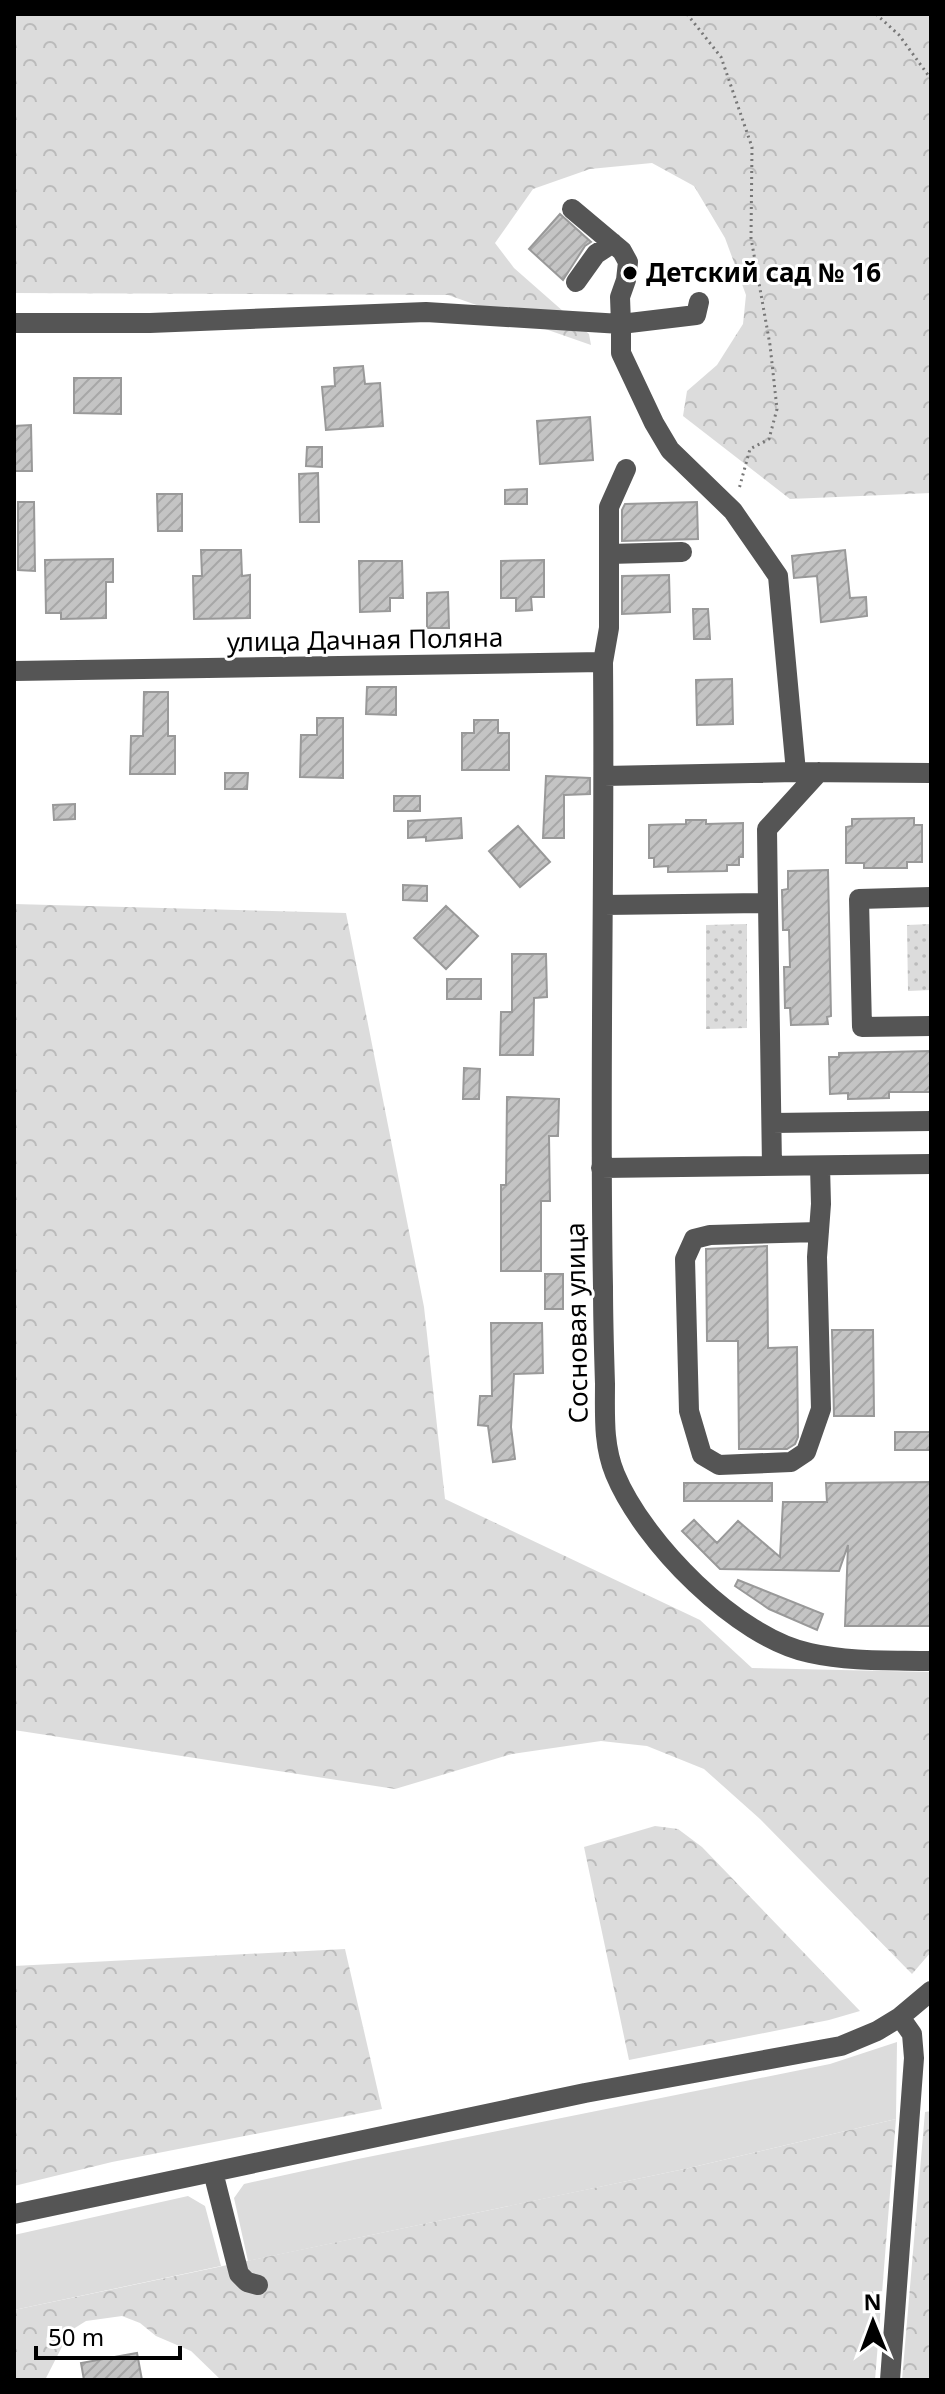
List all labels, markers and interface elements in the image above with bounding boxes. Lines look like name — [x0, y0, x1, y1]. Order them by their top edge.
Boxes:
place label: Детский сад № 16 — [646, 254, 881, 290]
marker: Детский сад № 16 — [621, 264, 639, 282]
street label: улица Дачная Поляна — [226, 619, 504, 659]
street label: Сосновая улица — [556, 1222, 596, 1424]
north arrow — [833, 2282, 913, 2362]
text: N — [863, 2286, 882, 2316]
scale bar — [36, 2310, 180, 2360]
text: 50 m — [48, 2320, 104, 2353]

